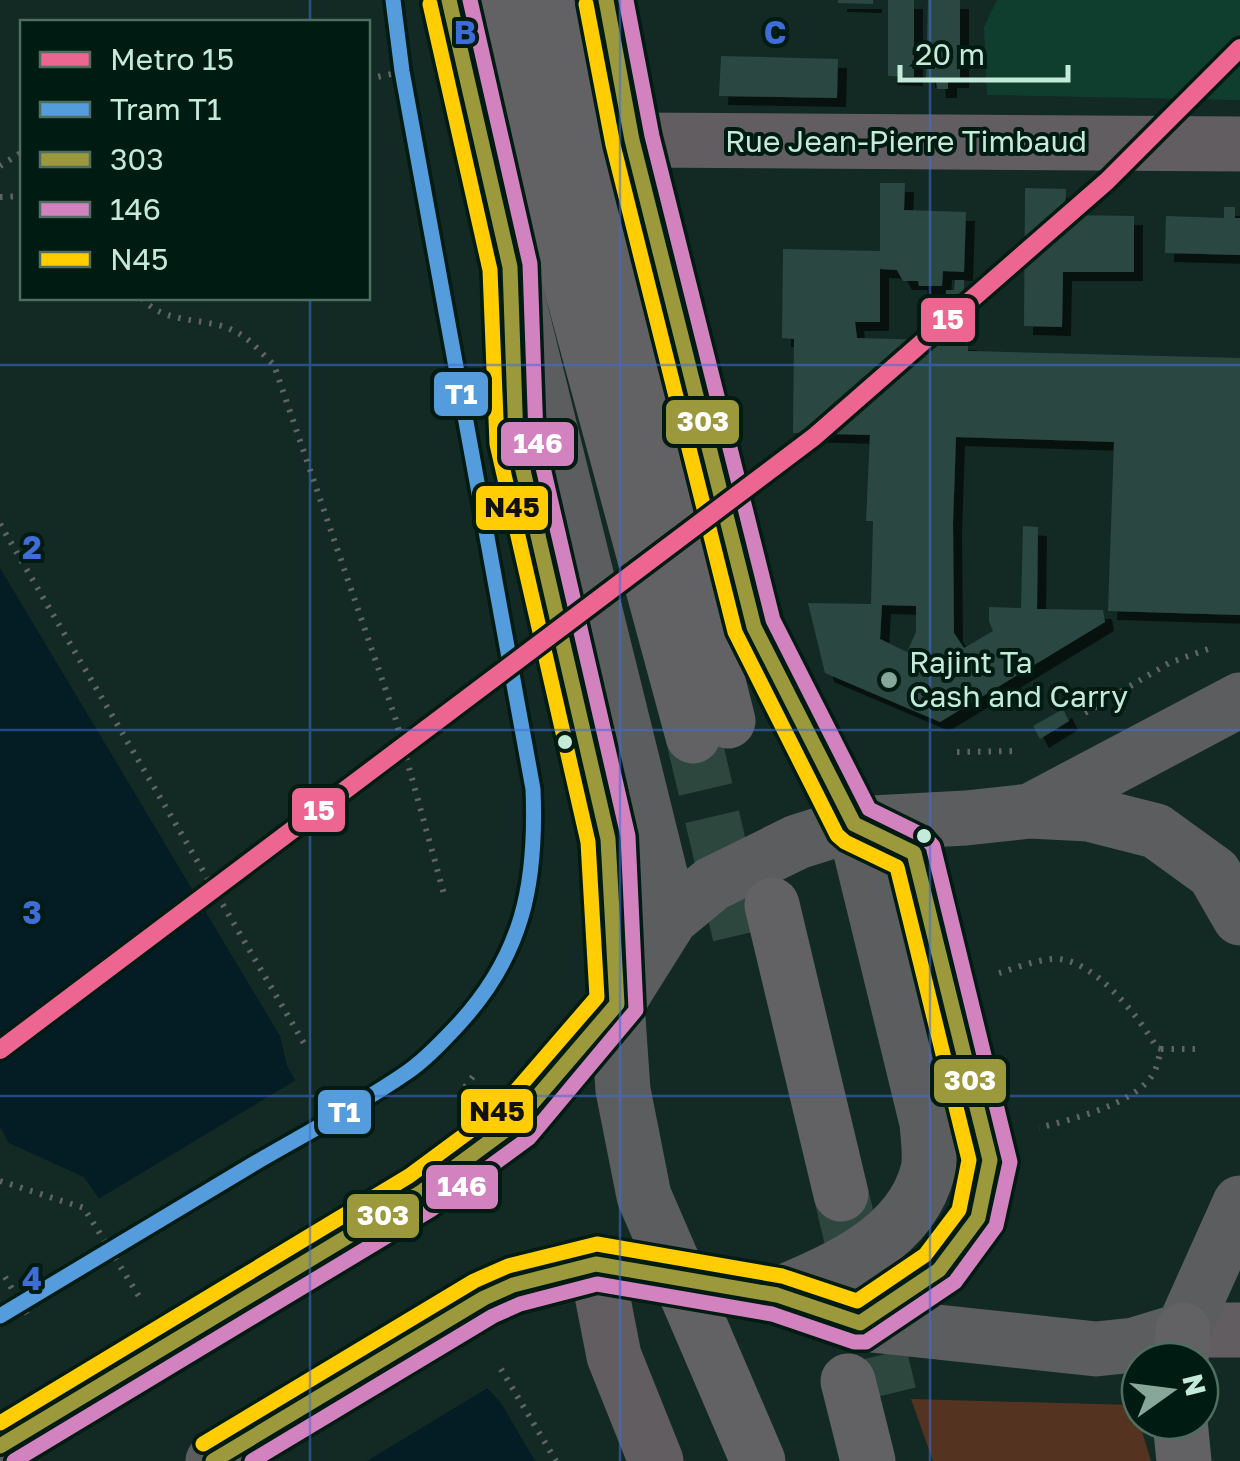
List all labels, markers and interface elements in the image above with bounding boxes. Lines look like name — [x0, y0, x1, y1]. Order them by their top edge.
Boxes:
text: B — [454, 13, 476, 51]
text: C — [764, 13, 786, 51]
legend — [20, 20, 370, 300]
scale bar — [900, 20, 1068, 82]
text: 20 m — [915, 36, 985, 72]
text: Metro 15 — [110, 41, 234, 77]
text: Tram T1 — [110, 91, 221, 127]
street label: Rue Jean-Pierre Timbaud — [725, 123, 1087, 159]
text: 303 — [110, 141, 164, 177]
text: 146 — [110, 191, 161, 227]
text: N45 — [110, 241, 169, 277]
line badge: 15 — [919, 296, 977, 344]
text: 15 — [932, 302, 964, 335]
line badge: T1 — [432, 370, 490, 418]
text: T1 — [445, 377, 477, 410]
line badge: 303 — [664, 398, 741, 446]
text: 303 — [677, 404, 729, 437]
line badge: 146 — [499, 420, 576, 468]
text: 146 — [513, 426, 563, 459]
line badge: N45 — [474, 484, 550, 532]
text: N45 — [484, 490, 540, 523]
text: 2 — [22, 528, 42, 566]
place label: Rajint Ta Cash and Carry — [909, 644, 1128, 714]
marker: Rajint Ta Cash and Carry — [878, 669, 900, 691]
unlabelled marker — [555, 732, 575, 752]
line badge: 15 — [290, 786, 347, 834]
text: 15 — [303, 793, 335, 826]
unlabelled marker — [914, 826, 934, 846]
text: 3 — [22, 893, 42, 931]
line badge: 303 — [932, 1057, 1008, 1105]
text: 303 — [944, 1063, 996, 1096]
line badge: N45 — [459, 1087, 535, 1135]
line badge: T1 — [316, 1088, 373, 1136]
text: N45 — [469, 1094, 525, 1127]
text: T1 — [328, 1095, 360, 1128]
line badge: 146 — [424, 1163, 500, 1211]
text: 146 — [437, 1169, 487, 1202]
line badge: 303 — [345, 1192, 421, 1240]
text: 303 — [357, 1198, 409, 1231]
text: 4 — [22, 1259, 42, 1297]
north arrow — [1120, 1341, 1220, 1441]
text: N — [1176, 1371, 1213, 1399]

